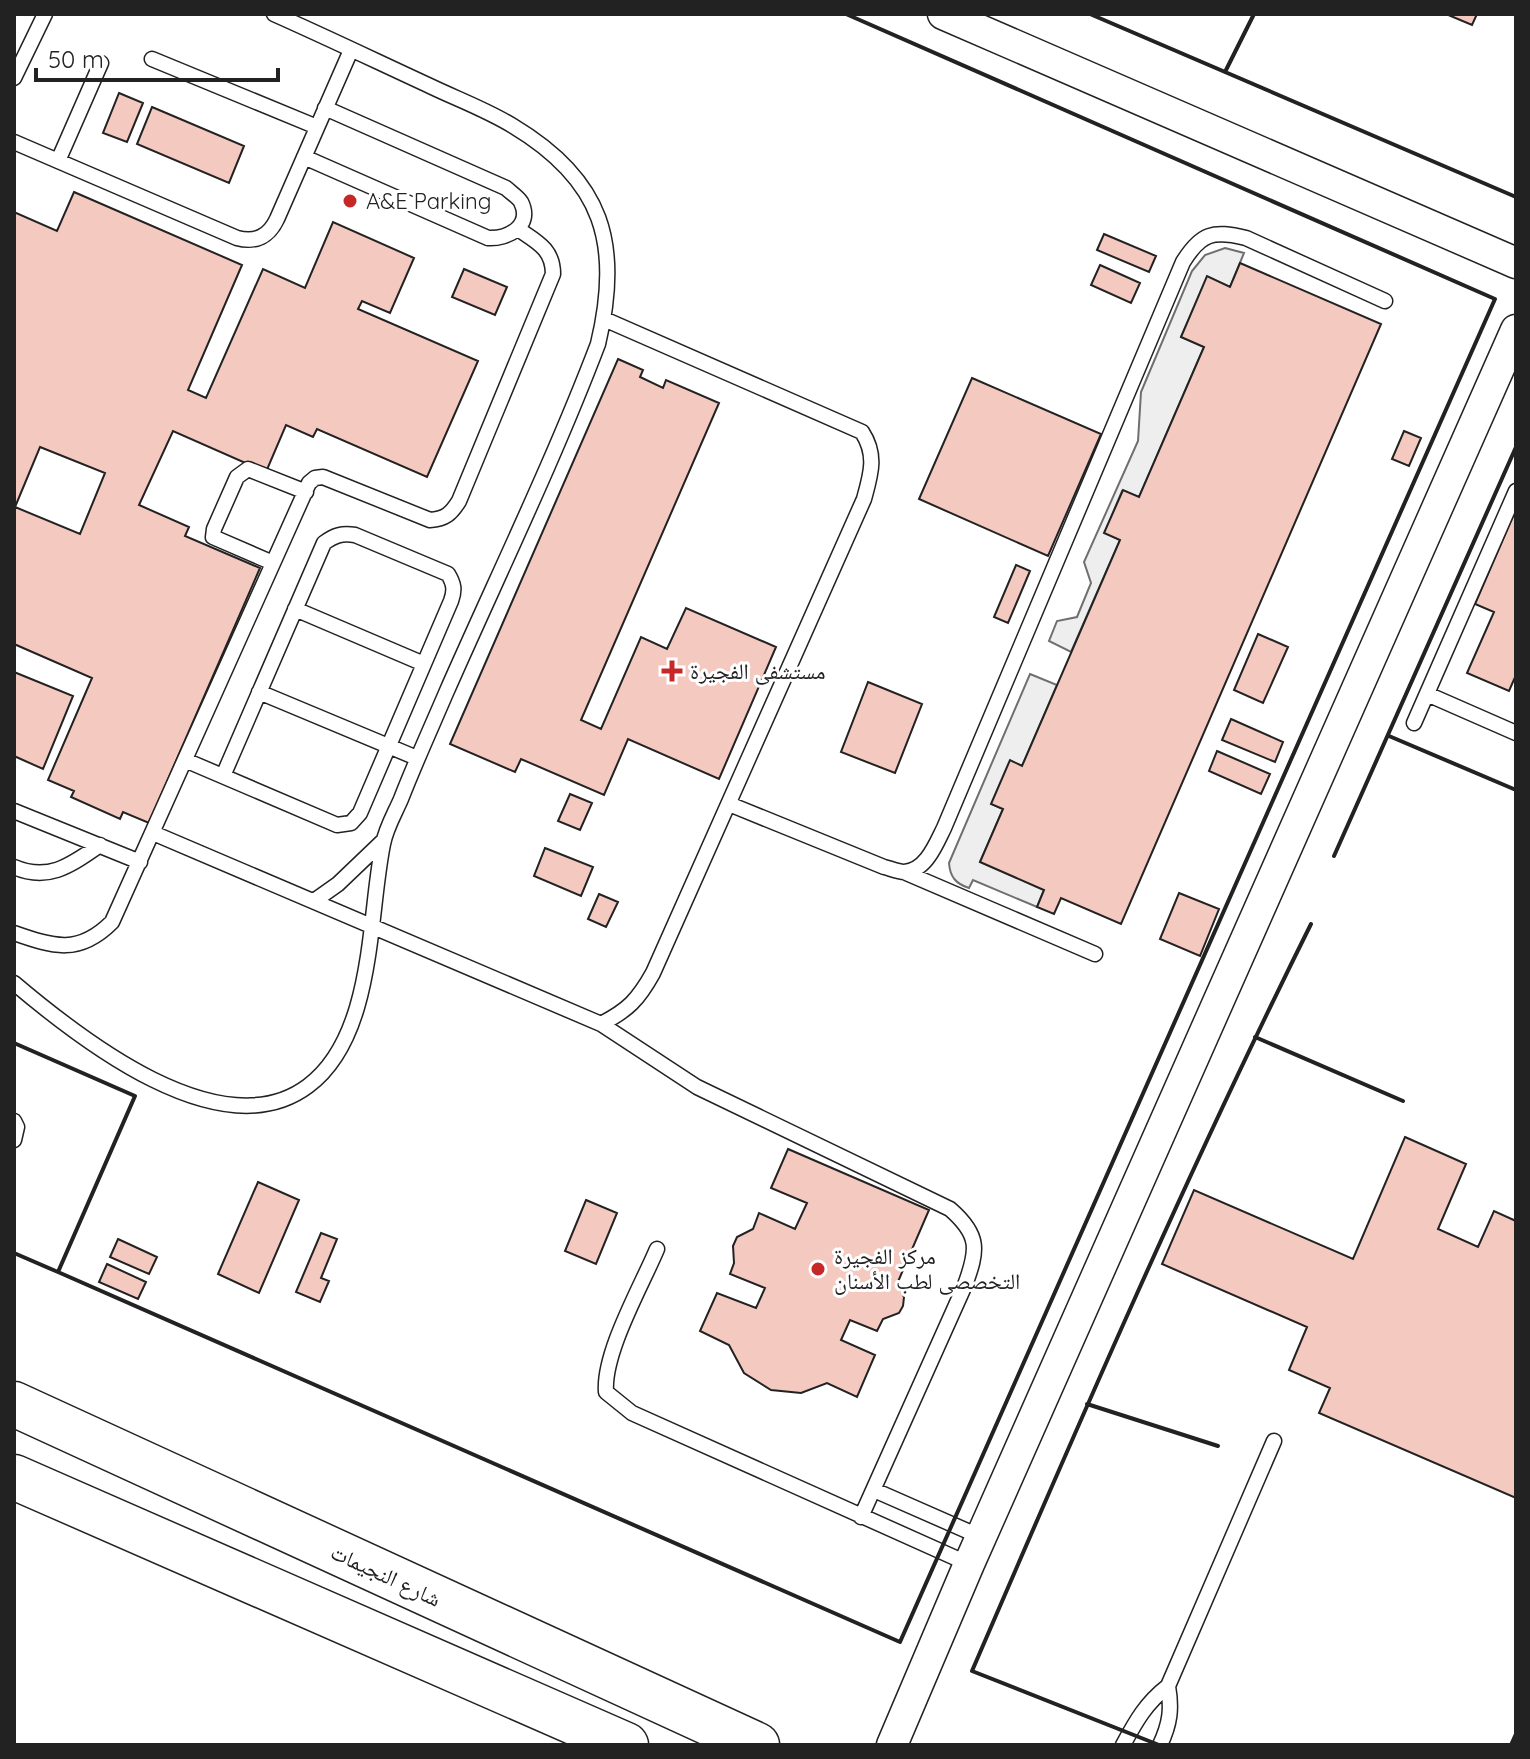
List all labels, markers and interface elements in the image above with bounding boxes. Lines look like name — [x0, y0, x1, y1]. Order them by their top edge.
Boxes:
scale bar — [36, 32, 278, 82]
text: 50 m — [48, 44, 104, 74]
place label: A&E Parking — [366, 187, 491, 215]
marker: A&E Parking — [341, 192, 359, 210]
place label: مستشفى الفجيرة — [690, 657, 826, 685]
marker: مستشفى الفجيرة — [661, 660, 683, 682]
place label: مركز الفجيرة التخصصى لطب الأسنان — [834, 1242, 1020, 1295]
marker: مركز الفجيرة التخصصى لطب الأسنان — [809, 1260, 827, 1278]
street label: شارع النجيمات — [326, 1537, 446, 1613]

